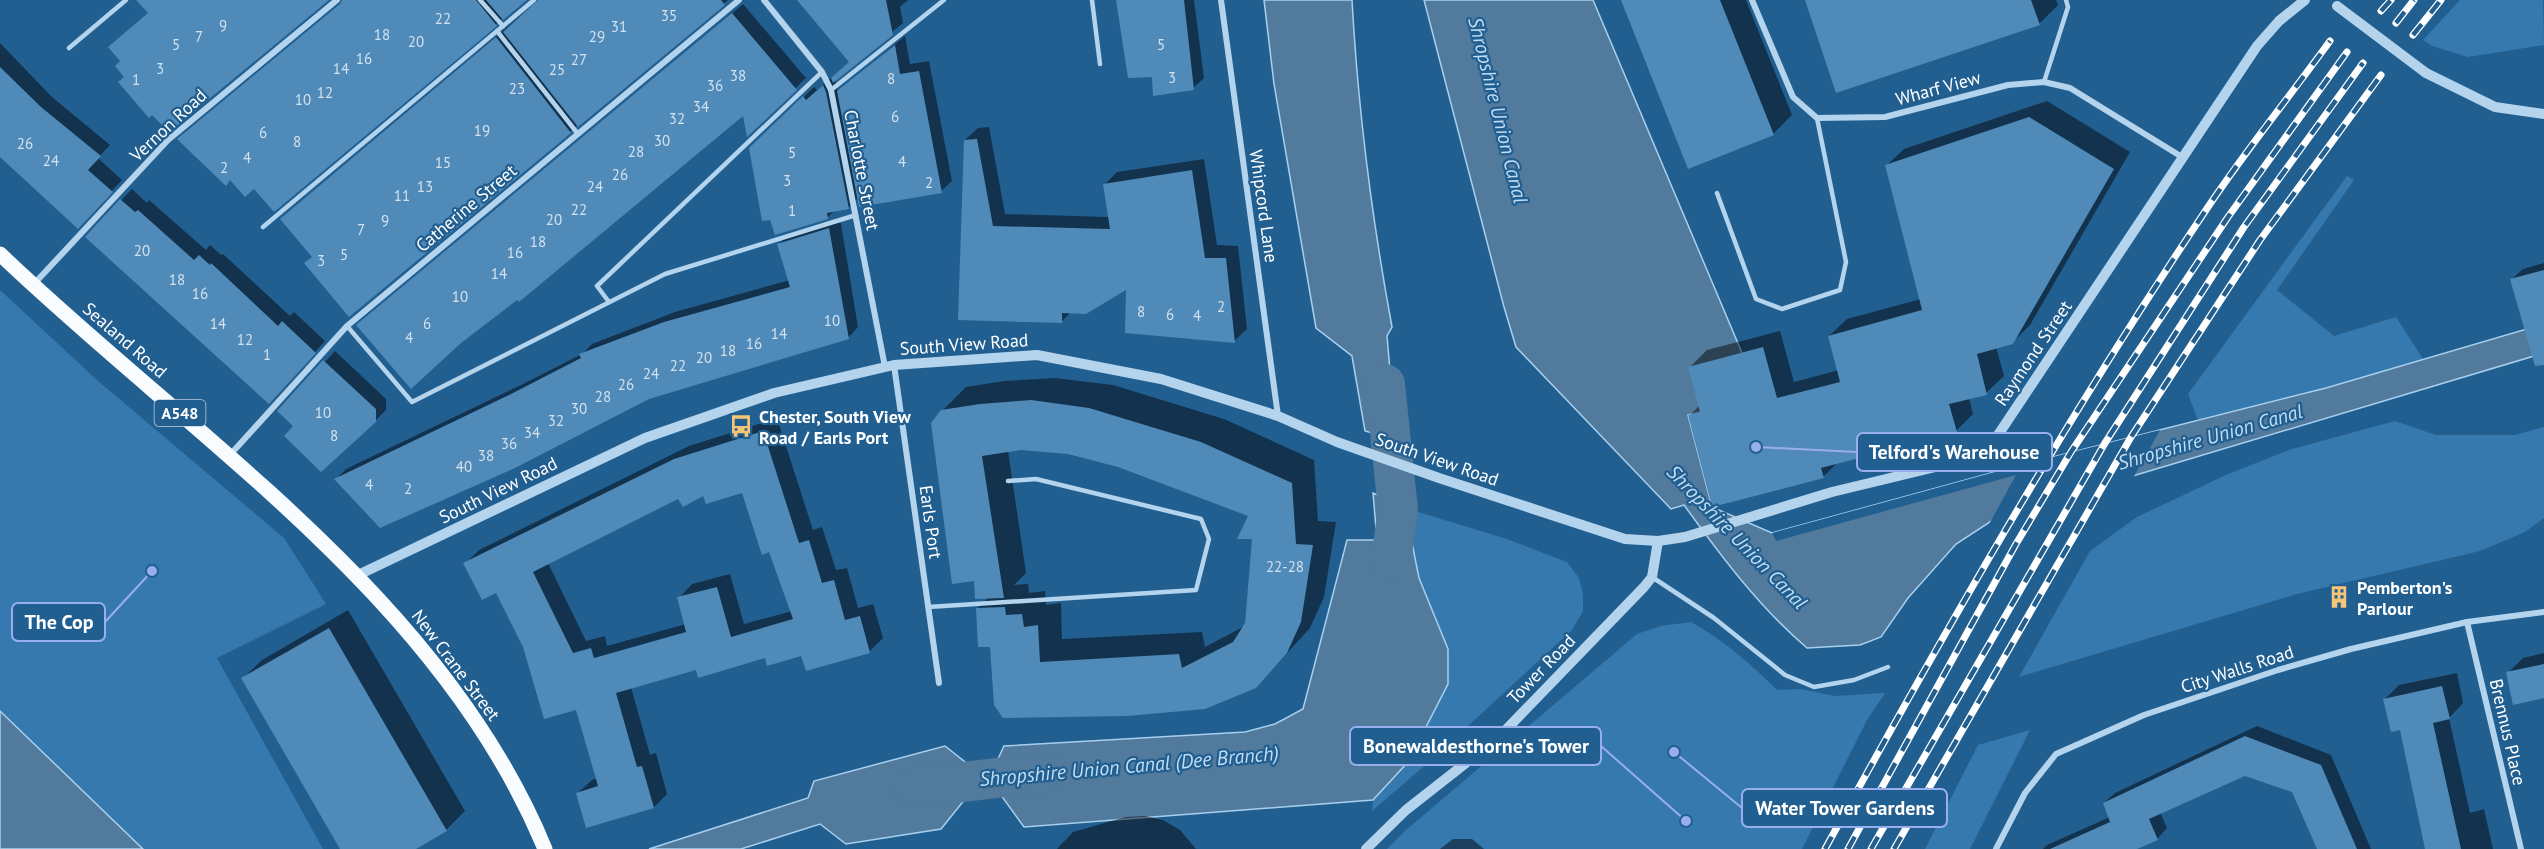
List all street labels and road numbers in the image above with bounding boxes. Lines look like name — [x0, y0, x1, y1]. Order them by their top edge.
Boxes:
street label: Wharf View — [1893, 65, 1984, 110]
street label: Vernon Road — [124, 84, 211, 167]
street label: Charlotte Street — [839, 108, 885, 232]
street label: Whipcord Lane — [1245, 148, 1283, 264]
street label: Catherine Street — [411, 159, 521, 257]
street label: Raymond Street — [1989, 296, 2077, 410]
street label: Sealand Road — [78, 297, 172, 383]
street label: South View Road — [899, 328, 1029, 360]
road number: A548 — [154, 400, 206, 426]
street label: South View Road — [1372, 427, 1502, 491]
street label: South View Road — [435, 451, 561, 529]
street label: Earls Port — [914, 484, 948, 560]
street label: New Crane Street — [407, 605, 505, 725]
street label: Tower Road — [1502, 629, 1580, 709]
street label: City Walls Road — [2178, 640, 2296, 698]
street label: Brennus Place — [2485, 676, 2531, 788]

